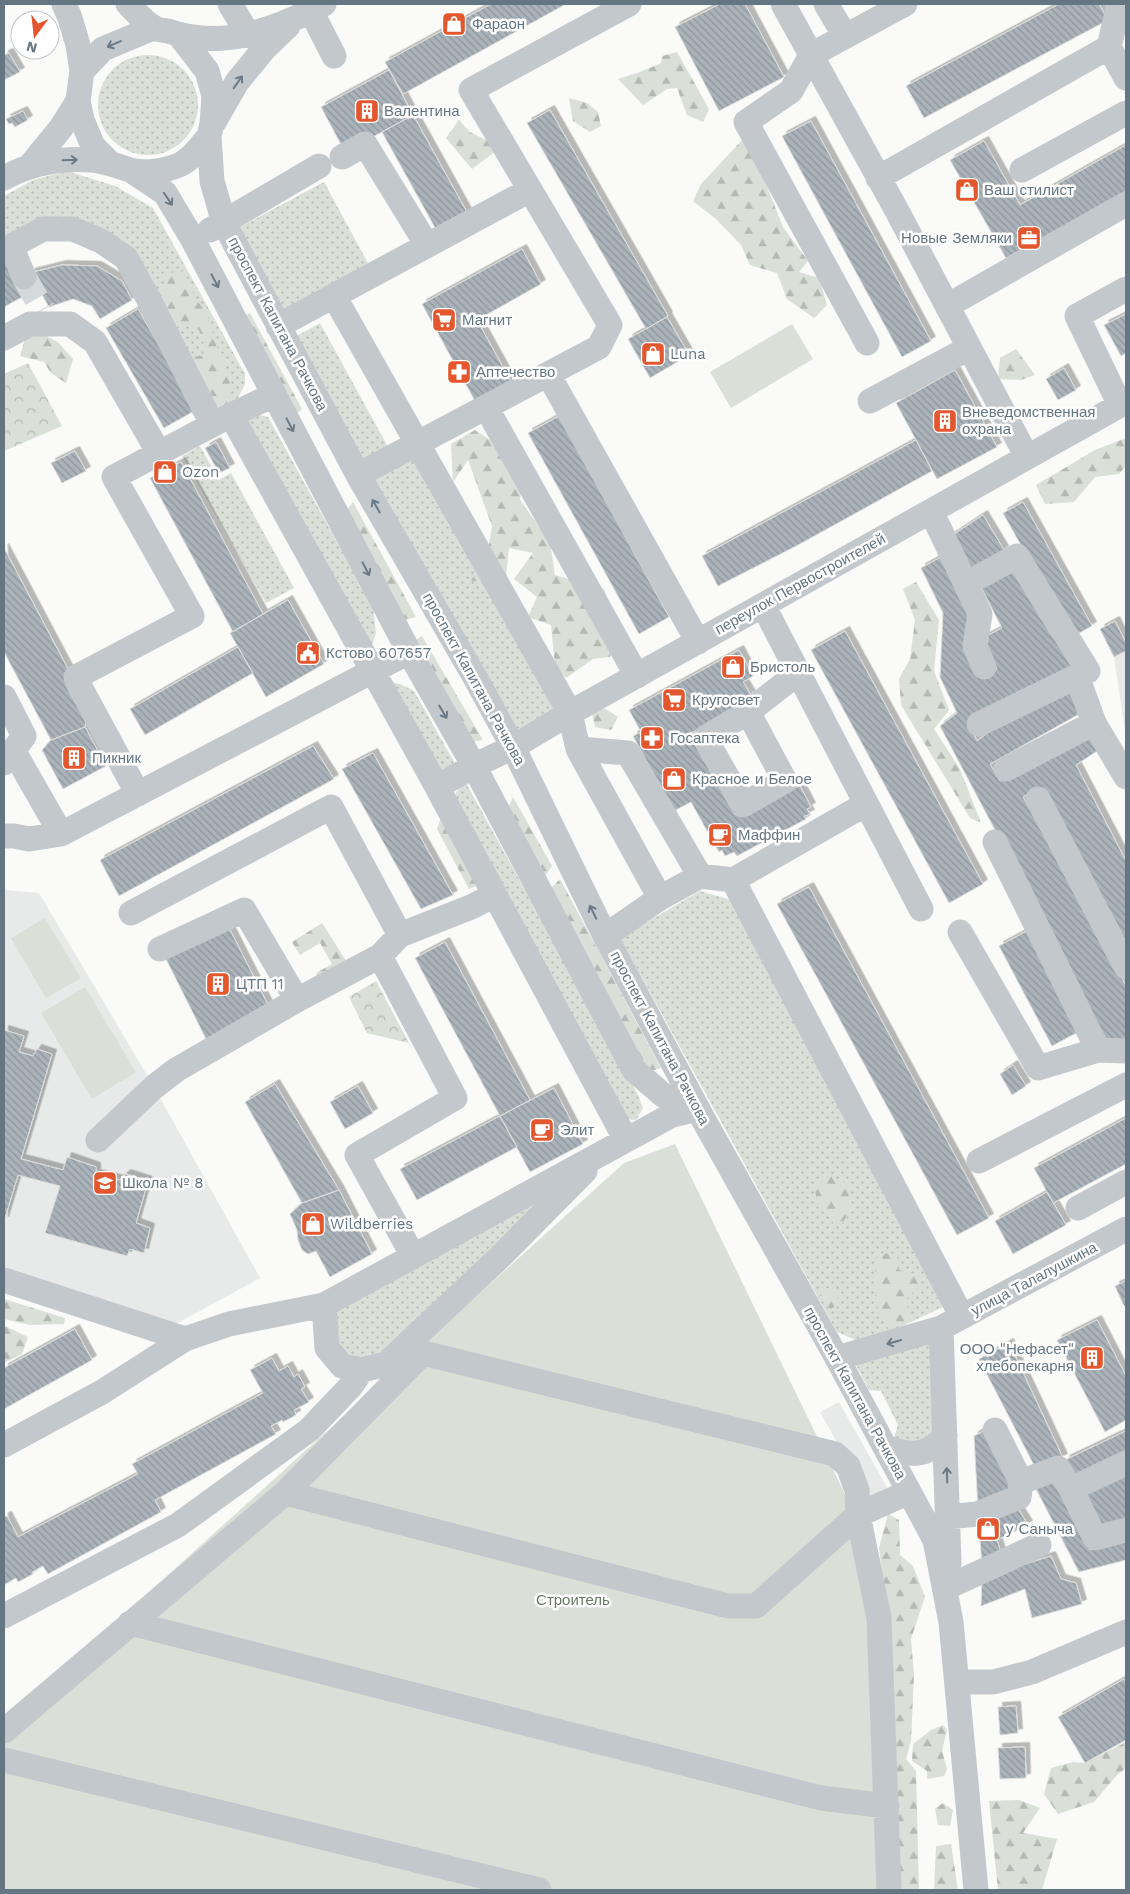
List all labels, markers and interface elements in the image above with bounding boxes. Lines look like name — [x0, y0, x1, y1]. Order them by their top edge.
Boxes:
north arrow — [10, 10, 60, 60]
shop icon: Фараон — [441, 11, 467, 37]
place label: Фараон — [472, 15, 525, 33]
text: N — [25, 38, 39, 57]
one-way arrow — [107, 40, 122, 50]
one-way arrow — [233, 75, 243, 89]
building icon: Валентина — [354, 98, 380, 124]
place label: Валентина — [384, 102, 460, 120]
one-way arrow — [62, 155, 78, 165]
shop icon: Ваш стилист — [954, 177, 980, 203]
place label: Ваш стилист — [984, 181, 1074, 199]
one-way arrow — [163, 192, 173, 206]
office icon: Новые Земляки — [1016, 225, 1042, 251]
place label: Новые Земляки — [901, 229, 1012, 247]
street label: проспект Капитана Рачкова — [224, 234, 332, 415]
one-way arrow — [210, 274, 220, 289]
supermarket icon: Магнит — [431, 307, 457, 333]
place label: Магнит — [462, 311, 512, 329]
shop icon: Luna — [640, 341, 666, 367]
place label: Luna — [670, 345, 706, 363]
pharmacy icon: Аптечество — [446, 359, 472, 385]
place label: Аптечество — [476, 363, 555, 381]
place label: Вневедомственная охрана — [962, 403, 1095, 438]
building icon: Вневедомственная охрана — [932, 408, 958, 434]
one-way arrow — [285, 418, 295, 433]
shop icon: Ozon — [152, 459, 178, 485]
place label: Ozon — [182, 463, 219, 481]
one-way arrow — [371, 500, 381, 514]
street label: переулок Первостроителей — [712, 530, 888, 638]
one-way arrow — [362, 561, 371, 576]
street label: проспект Капитана Рачкова — [419, 590, 529, 769]
public building icon: Кстово 607657 — [295, 640, 321, 666]
place label: Кстово 607657 — [326, 644, 431, 662]
shop icon: Бристоль — [720, 654, 746, 680]
place label: Бристоль — [750, 658, 816, 676]
supermarket icon: Кругосвет — [661, 687, 687, 713]
place label: Кругосвет — [692, 691, 760, 709]
one-way arrow — [438, 705, 448, 719]
pharmacy icon: Госаптека — [639, 725, 665, 751]
place label: Госаптека — [670, 729, 740, 747]
building icon: Пикник — [61, 745, 87, 771]
place label: Пикник — [92, 749, 141, 767]
shop icon: Красное и Белое — [661, 766, 687, 792]
place label: Красное и Белое — [692, 770, 812, 788]
cafe icon: Маффин — [707, 822, 733, 848]
place label: Маффин — [738, 826, 800, 844]
one-way arrow — [588, 905, 597, 920]
street label: проспект Капитана Рачкова — [606, 948, 714, 1129]
building icon: ЦТП 11 — [205, 971, 231, 997]
place label: ЦТП 11 — [236, 975, 284, 993]
cafe icon: Элит — [529, 1117, 555, 1143]
place label: Элит — [560, 1121, 594, 1139]
school or university icon: Школа № 8 — [92, 1170, 118, 1196]
place label: Школа № 8 — [122, 1174, 203, 1192]
shop icon: Wildberries — [300, 1211, 326, 1237]
place label: Wildberries — [330, 1215, 413, 1233]
street label: улица Талалушкина — [968, 1238, 1101, 1320]
street label: проспект Капитана Рачкова — [800, 1304, 910, 1483]
one-way arrow — [886, 1337, 902, 1347]
place label: ООО "Нефасет" хлебопекарня — [960, 1340, 1074, 1375]
building icon: ООО "Нефасет" хлебопекарня — [1079, 1345, 1105, 1371]
one-way arrow — [942, 1467, 951, 1483]
shop icon: у Саныча — [975, 1516, 1001, 1542]
place label: у Саныча — [1006, 1520, 1074, 1538]
park label: Строитель — [536, 1591, 610, 1609]

